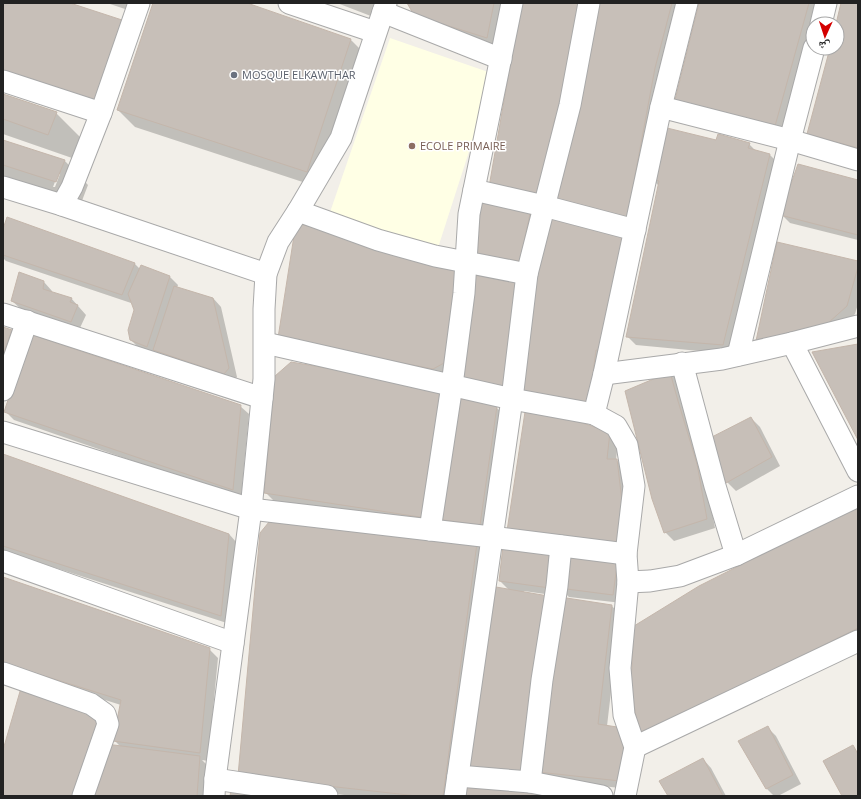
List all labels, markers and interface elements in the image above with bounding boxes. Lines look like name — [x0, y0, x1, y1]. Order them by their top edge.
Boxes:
north arrow — [805, 16, 845, 56]
text: ش — [818, 38, 831, 54]
place label: MOSQUE ELKAWTHAR — [242, 67, 356, 82]
marker: MOSQUE ELKAWTHAR — [229, 70, 239, 80]
place label: ECOLE PRIMAIRE — [420, 138, 506, 153]
marker: ECOLE PRIMAIRE — [407, 141, 417, 151]

